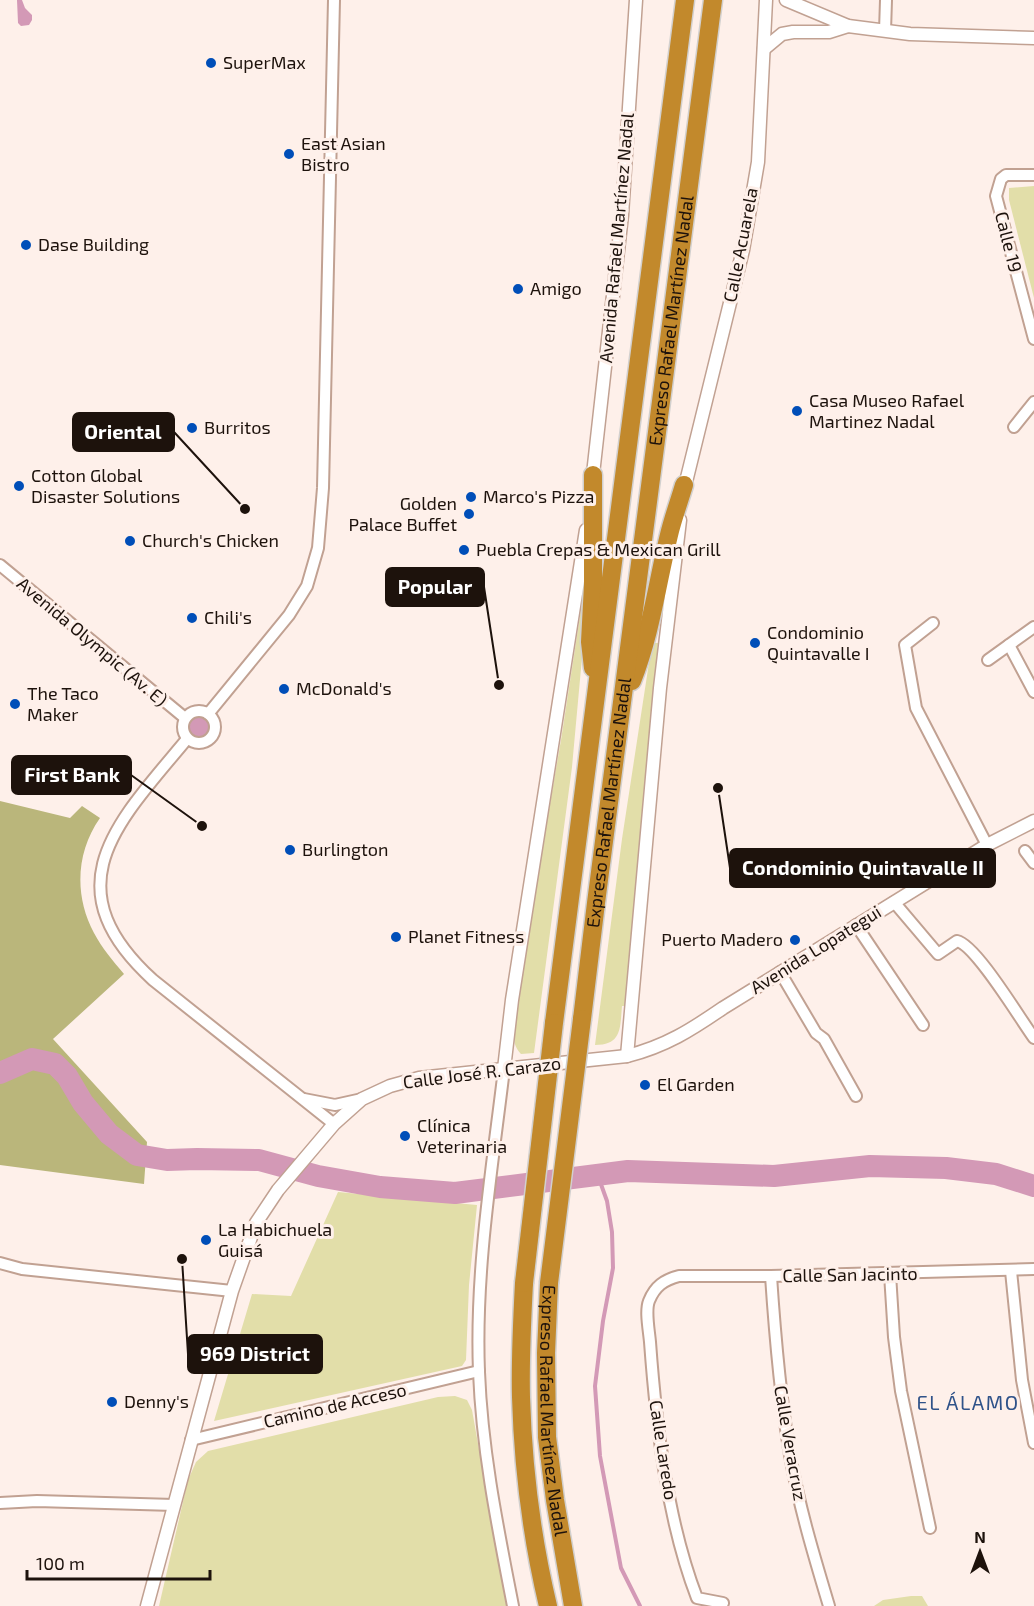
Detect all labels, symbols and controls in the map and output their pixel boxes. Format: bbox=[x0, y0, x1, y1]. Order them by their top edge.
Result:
place label: SuperMax bbox=[223, 51, 306, 73]
marker: SuperMax bbox=[204, 56, 218, 70]
street label: Avenida Rafael Martínez Nadal bbox=[594, 111, 638, 364]
place label: East Asian Bistro bbox=[301, 132, 386, 175]
marker: East Asian Bistro bbox=[282, 147, 296, 161]
street label: Calle Acuarela bbox=[718, 186, 762, 304]
street label: Expreso Rafael Martínez Nadal bbox=[643, 193, 698, 447]
street label: Calle 19 bbox=[991, 209, 1027, 274]
place label: Dase Building bbox=[38, 233, 149, 255]
marker: Dase Building bbox=[19, 238, 33, 252]
place label: Amigo bbox=[530, 277, 582, 299]
marker: Amigo bbox=[511, 282, 525, 296]
place label: Casa Museo Rafael Martinez Nadal bbox=[809, 389, 965, 432]
marker: Casa Museo Rafael Martinez Nadal bbox=[790, 404, 804, 418]
callout: Oriental bbox=[73, 413, 174, 451]
place label: Burritos bbox=[204, 416, 271, 438]
text: Oriental bbox=[84, 419, 162, 443]
marker: Burritos bbox=[185, 421, 199, 435]
place label: Cotton Global Disaster Solutions bbox=[31, 464, 180, 507]
marker: Cotton Global Disaster Solutions bbox=[12, 479, 26, 493]
place label: Marco's Pizza bbox=[483, 485, 594, 507]
marker: Marco's Pizza bbox=[464, 490, 478, 504]
place label: Golden Palace Buffet bbox=[348, 492, 457, 535]
marker: Golden Palace Buffet bbox=[462, 507, 476, 521]
place label: Church's Chicken bbox=[142, 529, 279, 551]
marker: Church's Chicken bbox=[123, 534, 137, 548]
place label: Puebla Crepas & Mexican Grill bbox=[476, 538, 721, 560]
marker: Puebla Crepas & Mexican Grill bbox=[457, 543, 471, 557]
callout: Popular bbox=[386, 568, 484, 606]
street label: Avenida Olympic (Av. E) bbox=[13, 572, 172, 711]
text: Popular bbox=[398, 574, 473, 598]
place label: Chili's bbox=[204, 606, 252, 628]
marker: Chili's bbox=[185, 611, 199, 625]
place label: Condominio Quintavalle I bbox=[767, 621, 869, 664]
marker: Condominio Quintavalle I bbox=[748, 636, 762, 650]
street label: Expreso Rafael Martínez Nadal bbox=[581, 675, 635, 929]
place label: McDonald's bbox=[296, 677, 392, 699]
place label: The Taco Maker bbox=[27, 682, 99, 725]
marker: McDonald's bbox=[277, 682, 291, 696]
marker: The Taco Maker bbox=[8, 697, 22, 711]
callout: First Bank bbox=[12, 756, 131, 794]
text: First Bank bbox=[24, 762, 121, 786]
place label: Burlington bbox=[302, 838, 389, 860]
marker: Burlington bbox=[283, 843, 297, 857]
callout: Condominio Quintavalle II bbox=[730, 849, 995, 887]
text: Condominio Quintavalle II bbox=[742, 855, 984, 880]
street label: Avenida Lopategui bbox=[746, 900, 885, 998]
place label: Planet Fitness bbox=[408, 925, 524, 947]
place label: Puerto Madero bbox=[661, 928, 783, 950]
marker: Planet Fitness bbox=[389, 930, 403, 944]
marker: Puerto Madero bbox=[788, 933, 802, 947]
street label: Calle José R. Carazo bbox=[402, 1051, 562, 1093]
place label: El Garden bbox=[657, 1073, 735, 1095]
marker: El Garden bbox=[638, 1078, 652, 1092]
place label: Clínica Veterinaria bbox=[417, 1114, 507, 1157]
marker: Clínica Veterinaria bbox=[398, 1129, 412, 1143]
place label: La Habichuela Guisá bbox=[218, 1218, 332, 1261]
marker: La Habichuela Guisá bbox=[199, 1233, 213, 1247]
street label: Calle San Jacinto bbox=[782, 1262, 918, 1286]
street label: Expreso Rafael Martínez Nadal bbox=[536, 1284, 573, 1538]
callout: 969 District bbox=[188, 1335, 322, 1373]
text: 969 District bbox=[200, 1341, 310, 1365]
street label: Camino de Acceso bbox=[261, 1378, 408, 1432]
street label: Calle Veracruz bbox=[770, 1384, 812, 1502]
place label: Denny's bbox=[124, 1390, 189, 1412]
district label: EL ÁLAMO bbox=[916, 1390, 1020, 1414]
marker: Denny's bbox=[105, 1395, 119, 1409]
street label: Calle Laredo bbox=[645, 1398, 683, 1501]
north arrow bbox=[950, 1522, 1010, 1582]
text: N bbox=[974, 1527, 986, 1546]
scale bar bbox=[27, 1543, 210, 1581]
text: 100 m bbox=[36, 1552, 85, 1574]

